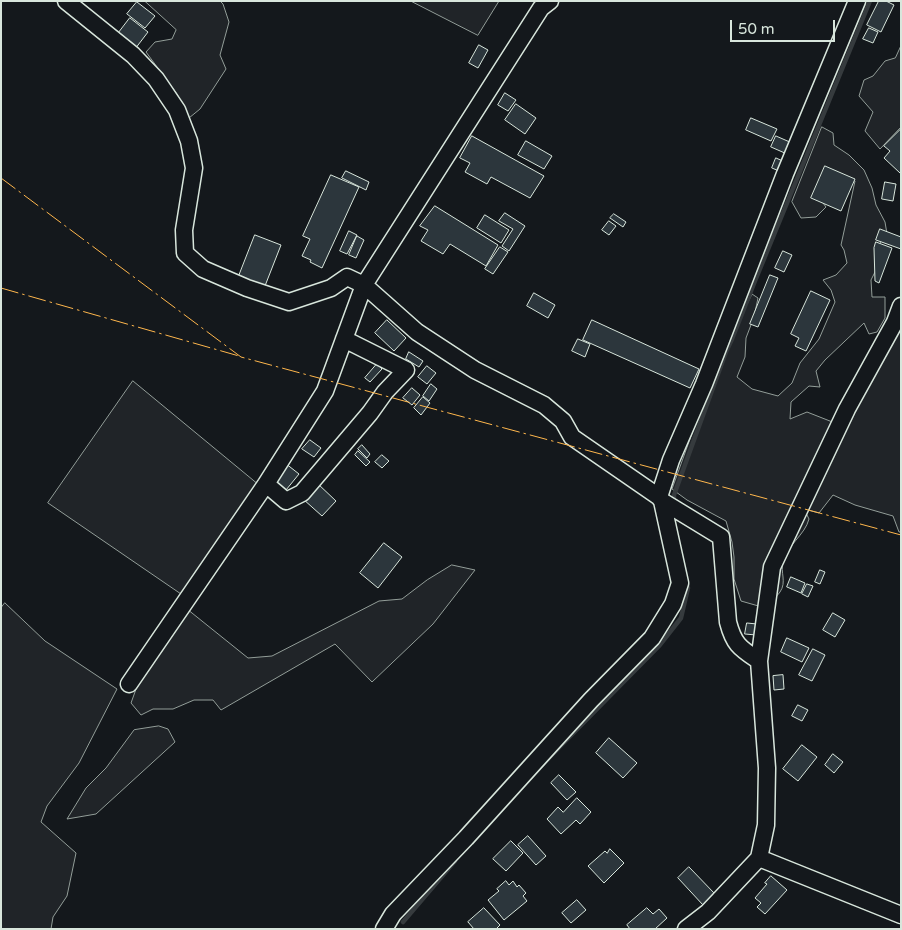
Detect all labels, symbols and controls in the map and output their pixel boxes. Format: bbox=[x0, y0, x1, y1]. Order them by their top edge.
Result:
scale bar bbox=[732, 10, 837, 42]
text: 50 m bbox=[738, 20, 775, 38]

